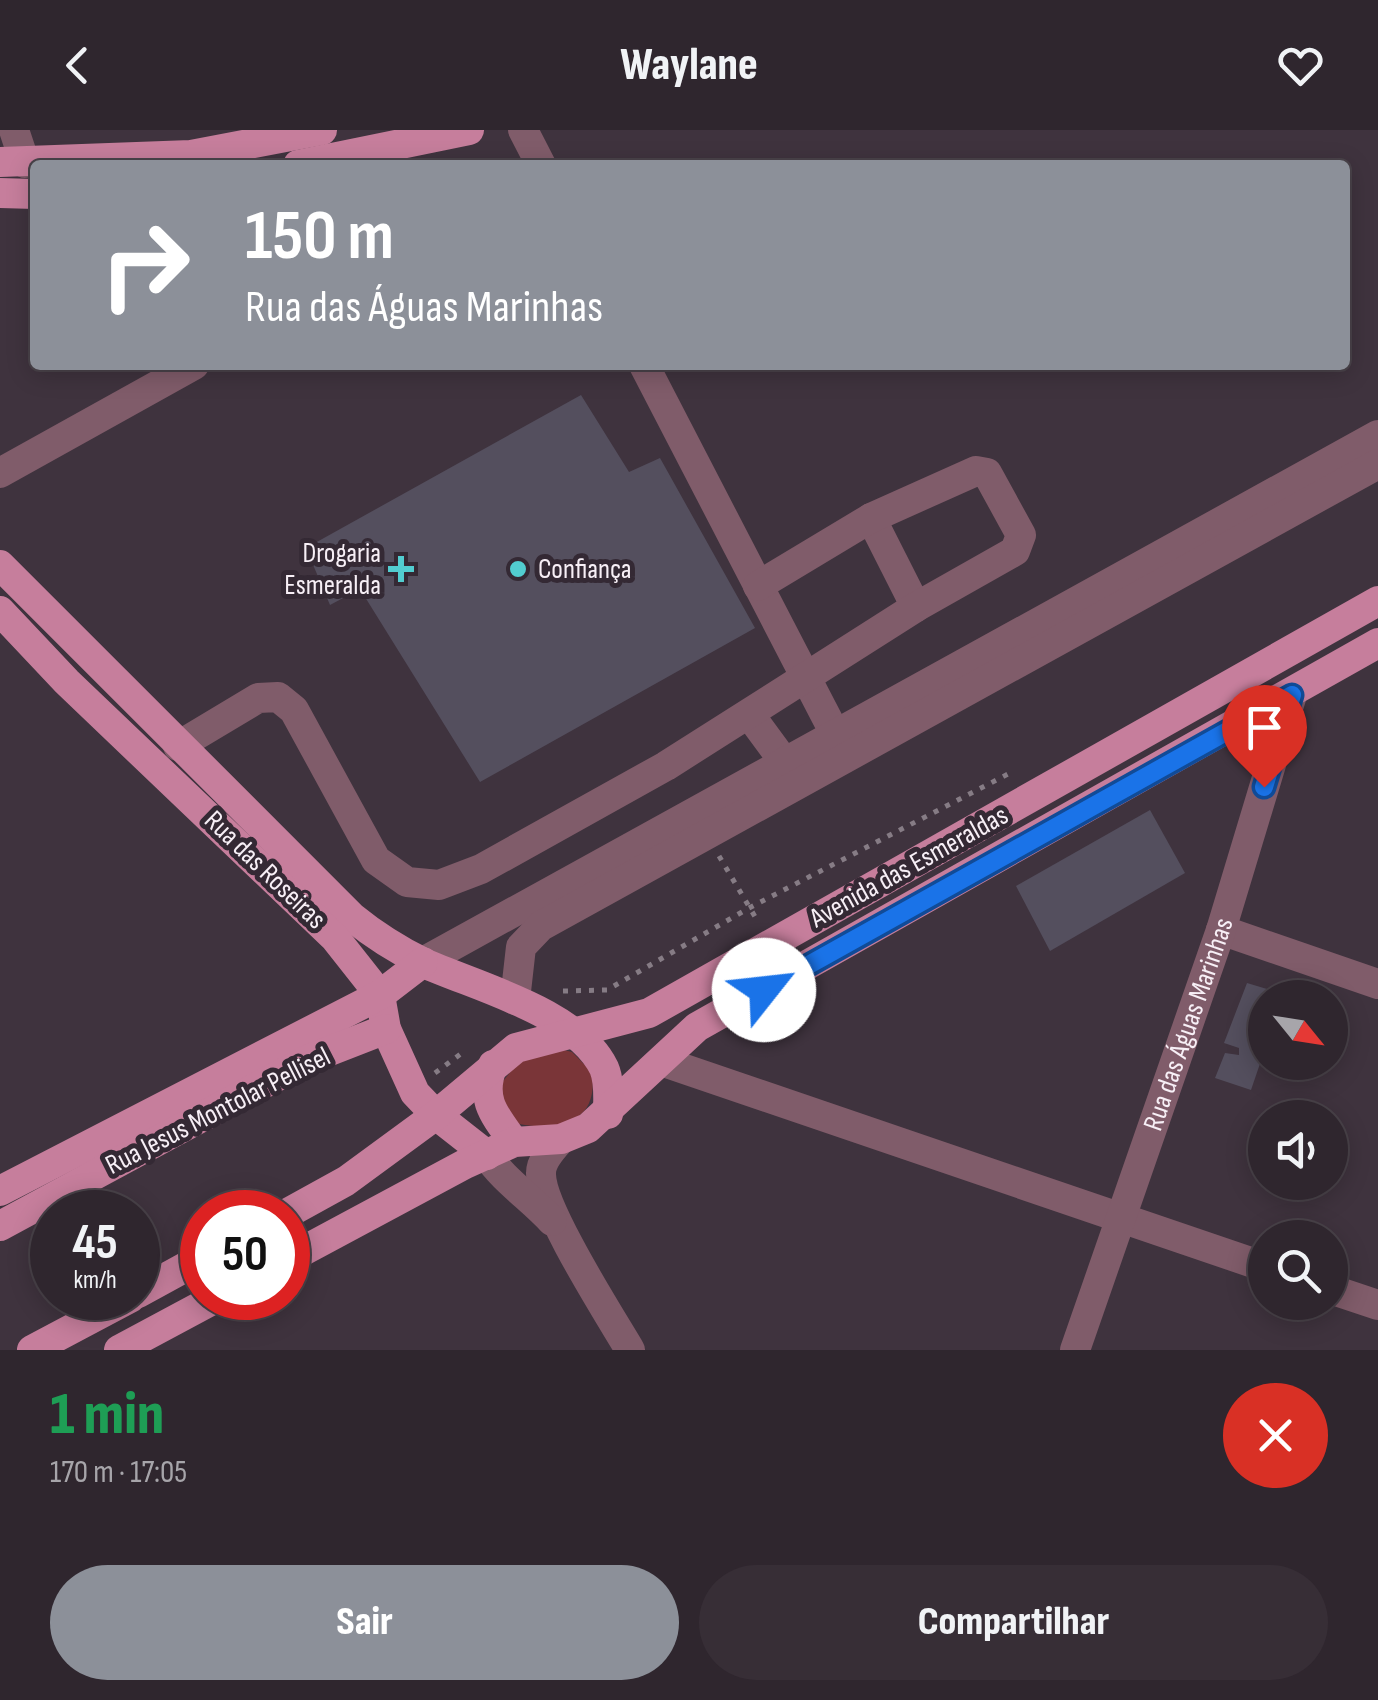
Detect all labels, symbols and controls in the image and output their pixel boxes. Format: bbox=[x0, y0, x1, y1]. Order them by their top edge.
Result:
icon: back bbox=[50, 38, 105, 93]
text: Waylane bbox=[620, 38, 758, 93]
icon: heart bbox=[1273, 38, 1328, 93]
text: 150 m bbox=[245, 195, 394, 279]
icon: right bbox=[80, 200, 210, 330]
text: Rua das Águas Marinhas bbox=[245, 280, 603, 335]
place label: Drogaria Esmeralda bbox=[284, 537, 381, 602]
place label: Confiança bbox=[538, 553, 632, 586]
marker: Drogaria Esmeralda bbox=[390, 558, 412, 580]
marker: Confiança bbox=[507, 558, 529, 580]
pin bbox=[1222, 685, 1307, 788]
icon: arrive bbox=[1237, 700, 1292, 755]
street label: Avenida das Esmeraldas bbox=[803, 799, 1014, 936]
street label: Rua das Roseiras bbox=[197, 804, 333, 936]
street label: Rua das Águas Marinhas bbox=[1136, 914, 1240, 1135]
position arrow bbox=[712, 938, 816, 1042]
north arrow bbox=[1248, 980, 1348, 1080]
map controls bbox=[1248, 980, 1348, 1320]
street label: Rua Jesus Montolar Pellisel bbox=[100, 1040, 336, 1182]
button: sound bbox=[1248, 1100, 1348, 1200]
speed limit sign: 50 bbox=[180, 1190, 310, 1320]
text: 45 bbox=[72, 1213, 118, 1273]
button: search bbox=[1248, 1220, 1348, 1320]
text: km/h bbox=[73, 1265, 117, 1296]
text: 1 min bbox=[50, 1379, 164, 1451]
button: close bbox=[1223, 1383, 1328, 1488]
text: 170 m · 17:05 bbox=[50, 1453, 187, 1492]
button: Sair bbox=[50, 1565, 679, 1680]
button: Compartilhar bbox=[699, 1565, 1328, 1680]

